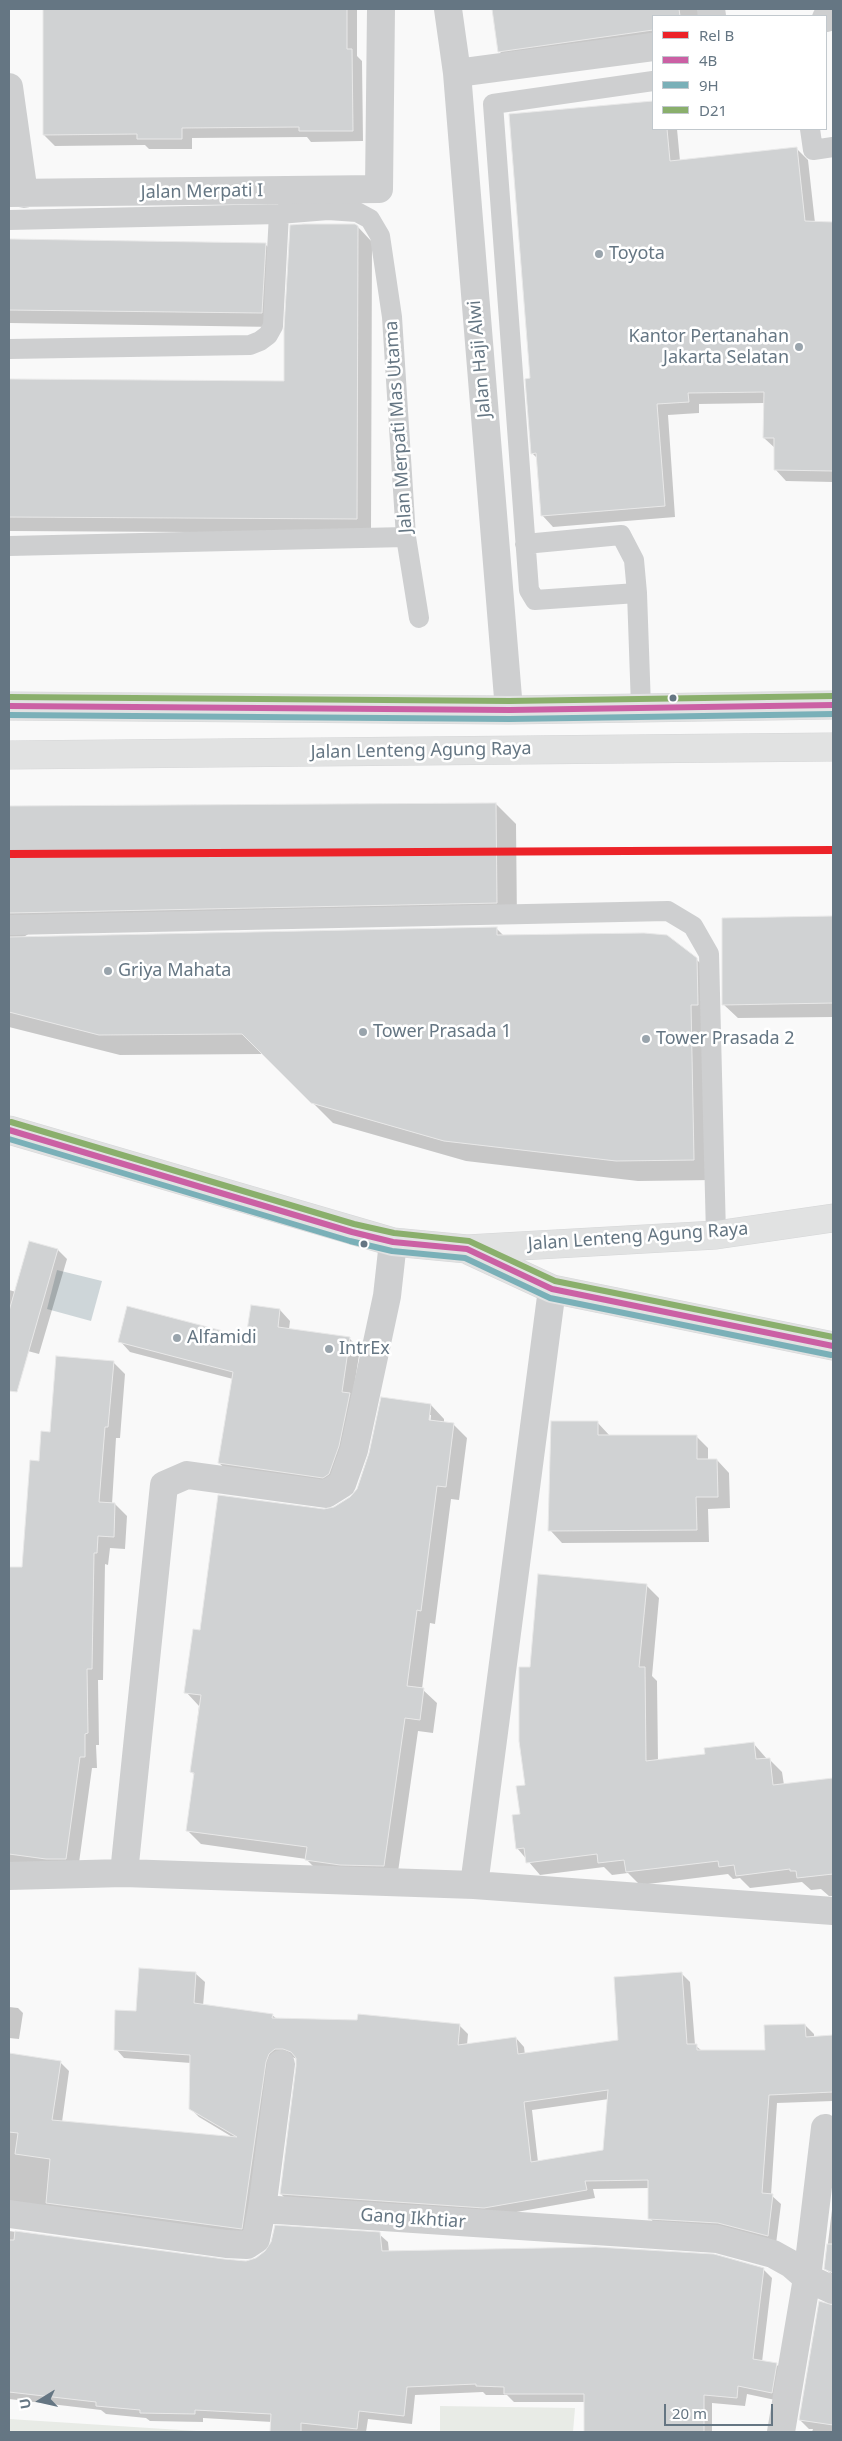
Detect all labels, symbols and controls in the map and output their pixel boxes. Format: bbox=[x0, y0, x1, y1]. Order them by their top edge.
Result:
legend bbox=[652, 15, 827, 130]
text: Rel B bbox=[699, 25, 734, 45]
text: 4B bbox=[699, 50, 717, 70]
text: 9H bbox=[699, 75, 719, 95]
text: D21 bbox=[699, 100, 727, 120]
street label: Jalan Merpati I bbox=[141, 180, 263, 204]
place label: Toyota bbox=[609, 243, 665, 265]
marker: Toyota bbox=[593, 248, 605, 260]
street label: Jalan Haji Alwi bbox=[464, 299, 496, 419]
street label: Jalan Merpati Mas Utama bbox=[381, 320, 417, 534]
place label: Kantor Pertanahan Jakarta Selatan bbox=[628, 326, 789, 368]
marker: Kantor Pertanahan Jakarta Selatan bbox=[793, 341, 805, 353]
unlabelled marker bbox=[668, 693, 678, 703]
street label: Jalan Lenteng Agung Raya bbox=[310, 738, 532, 764]
place label: Griya Mahata bbox=[118, 960, 231, 982]
marker: Griya Mahata bbox=[102, 965, 114, 977]
place label: Tower Prasada 1 bbox=[373, 1021, 512, 1043]
marker: Tower Prasada 1 bbox=[357, 1026, 369, 1038]
place label: Tower Prasada 2 bbox=[656, 1028, 795, 1050]
marker: Tower Prasada 2 bbox=[640, 1033, 652, 1045]
street label: Jalan Lenteng Agung Raya bbox=[527, 1219, 749, 1255]
unlabelled marker bbox=[359, 1239, 369, 1249]
place label: Alfamidi bbox=[187, 1327, 257, 1349]
marker: Alfamidi bbox=[171, 1332, 183, 1344]
place label: IntrEx bbox=[339, 1338, 390, 1360]
marker: IntrEx bbox=[323, 1343, 335, 1355]
street label: Gang Ikhtiar bbox=[360, 2205, 466, 2233]
north arrow bbox=[15, 2376, 65, 2426]
scale bar bbox=[667, 2394, 776, 2426]
text: U bbox=[14, 2397, 35, 2411]
text: 20 m bbox=[672, 2403, 707, 2423]

